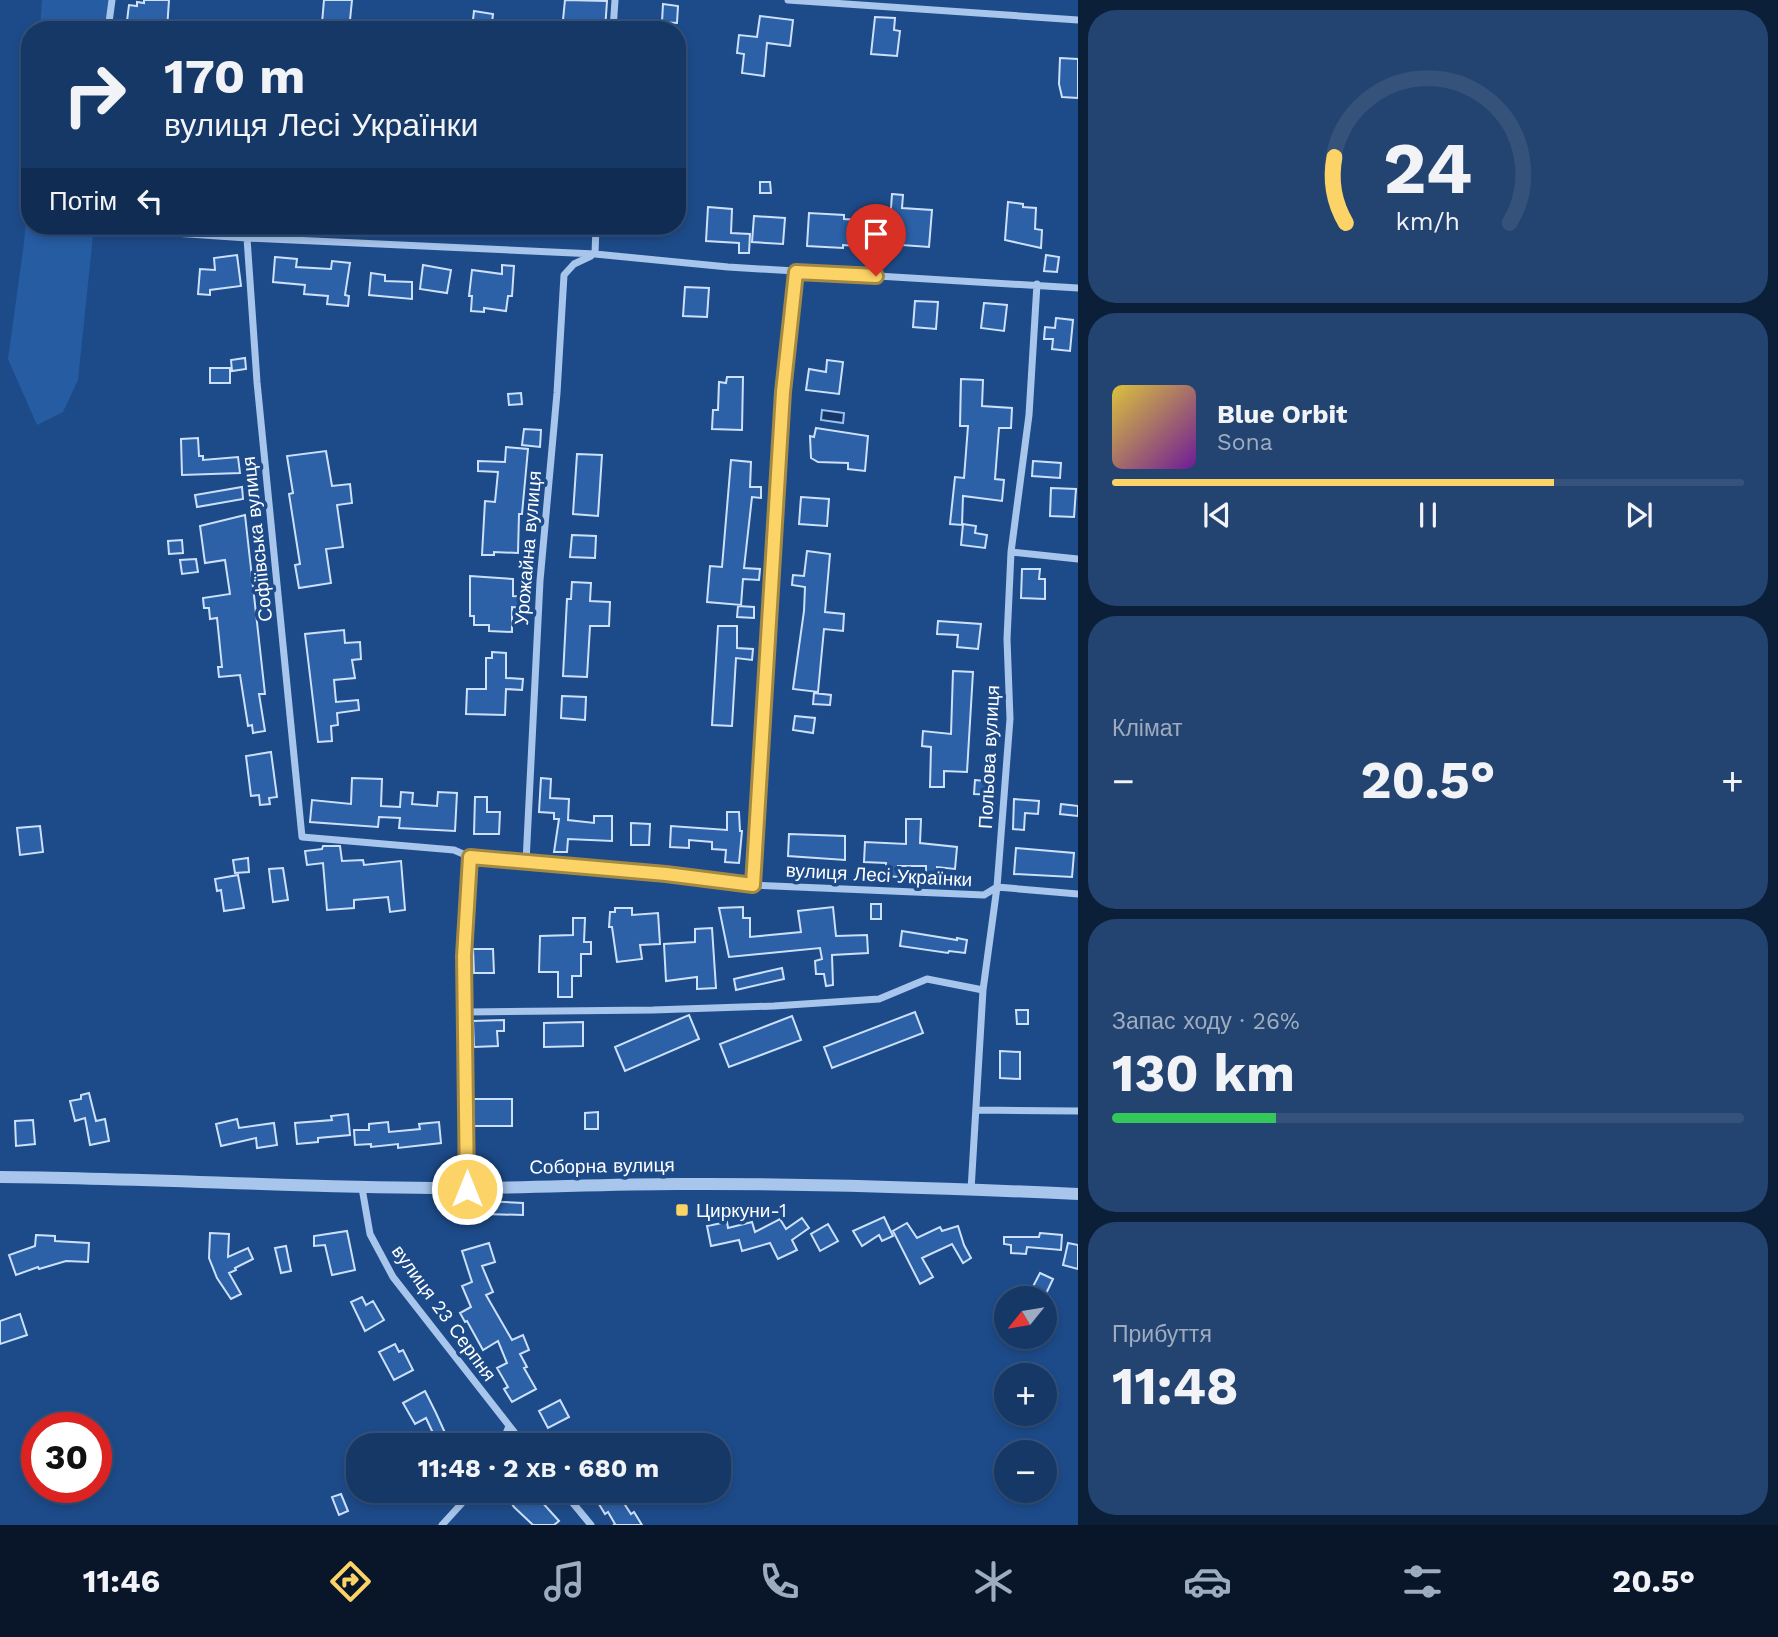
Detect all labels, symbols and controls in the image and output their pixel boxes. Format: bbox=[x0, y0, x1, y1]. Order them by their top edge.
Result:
text: 170 m bbox=[164, 47, 305, 105]
icon: right bbox=[49, 49, 140, 140]
text: вулиця Лесі Українки bbox=[164, 106, 478, 144]
text: 24 bbox=[1383, 125, 1473, 211]
icon: left bbox=[131, 182, 169, 220]
text: Потім bbox=[49, 186, 117, 216]
pin bbox=[846, 204, 906, 276]
text: km/h bbox=[1396, 206, 1460, 235]
icon: arrive bbox=[857, 215, 895, 253]
text: Blue Orbit bbox=[1217, 399, 1347, 429]
text: Sona bbox=[1217, 429, 1273, 456]
street label: Софіївська вулиця bbox=[237, 455, 277, 623]
street label: Урожайна вулиця bbox=[510, 470, 546, 626]
icon: previous bbox=[1198, 496, 1236, 534]
icon: pause bbox=[1409, 496, 1447, 534]
icon: next bbox=[1620, 496, 1658, 534]
street label: Польова вулиця bbox=[974, 685, 1004, 829]
text: Клімат bbox=[1112, 715, 1183, 742]
text: 20.5° bbox=[1360, 750, 1496, 811]
text: − bbox=[1112, 759, 1135, 803]
text: + bbox=[1721, 759, 1744, 803]
street label: вулиця Лесі Українки bbox=[785, 859, 973, 891]
text: Запас ходу · 26% bbox=[1112, 1008, 1300, 1035]
text: 130 km bbox=[1112, 1043, 1295, 1104]
position arrow bbox=[430, 1152, 504, 1226]
street label: Соборна вулиця bbox=[529, 1153, 675, 1179]
place label: Циркуни-1 bbox=[696, 1199, 787, 1222]
marker: Циркуни-1 bbox=[674, 1202, 690, 1218]
street label: вулиця 23 Серпня bbox=[387, 1240, 501, 1386]
north arrow bbox=[994, 1286, 1057, 1349]
map controls bbox=[994, 1286, 1057, 1503]
text: Прибуття bbox=[1112, 1321, 1212, 1348]
text: 11:48 bbox=[1112, 1356, 1239, 1417]
button: + bbox=[994, 1363, 1057, 1426]
speed limit sign: 30 bbox=[21, 1412, 112, 1503]
button: − bbox=[994, 1440, 1057, 1503]
text: 11:48 · 2 хв · 680 m bbox=[418, 1453, 659, 1483]
icon: directions bbox=[326, 1557, 375, 1606]
icon: music bbox=[540, 1557, 589, 1606]
icon: phone bbox=[755, 1557, 804, 1606]
icon: climate bbox=[969, 1557, 1018, 1606]
icon: car bbox=[1183, 1557, 1232, 1606]
icon: filters bbox=[1398, 1557, 1447, 1606]
text: 11:46 bbox=[83, 1562, 160, 1600]
text: 20.5° bbox=[1612, 1562, 1695, 1600]

